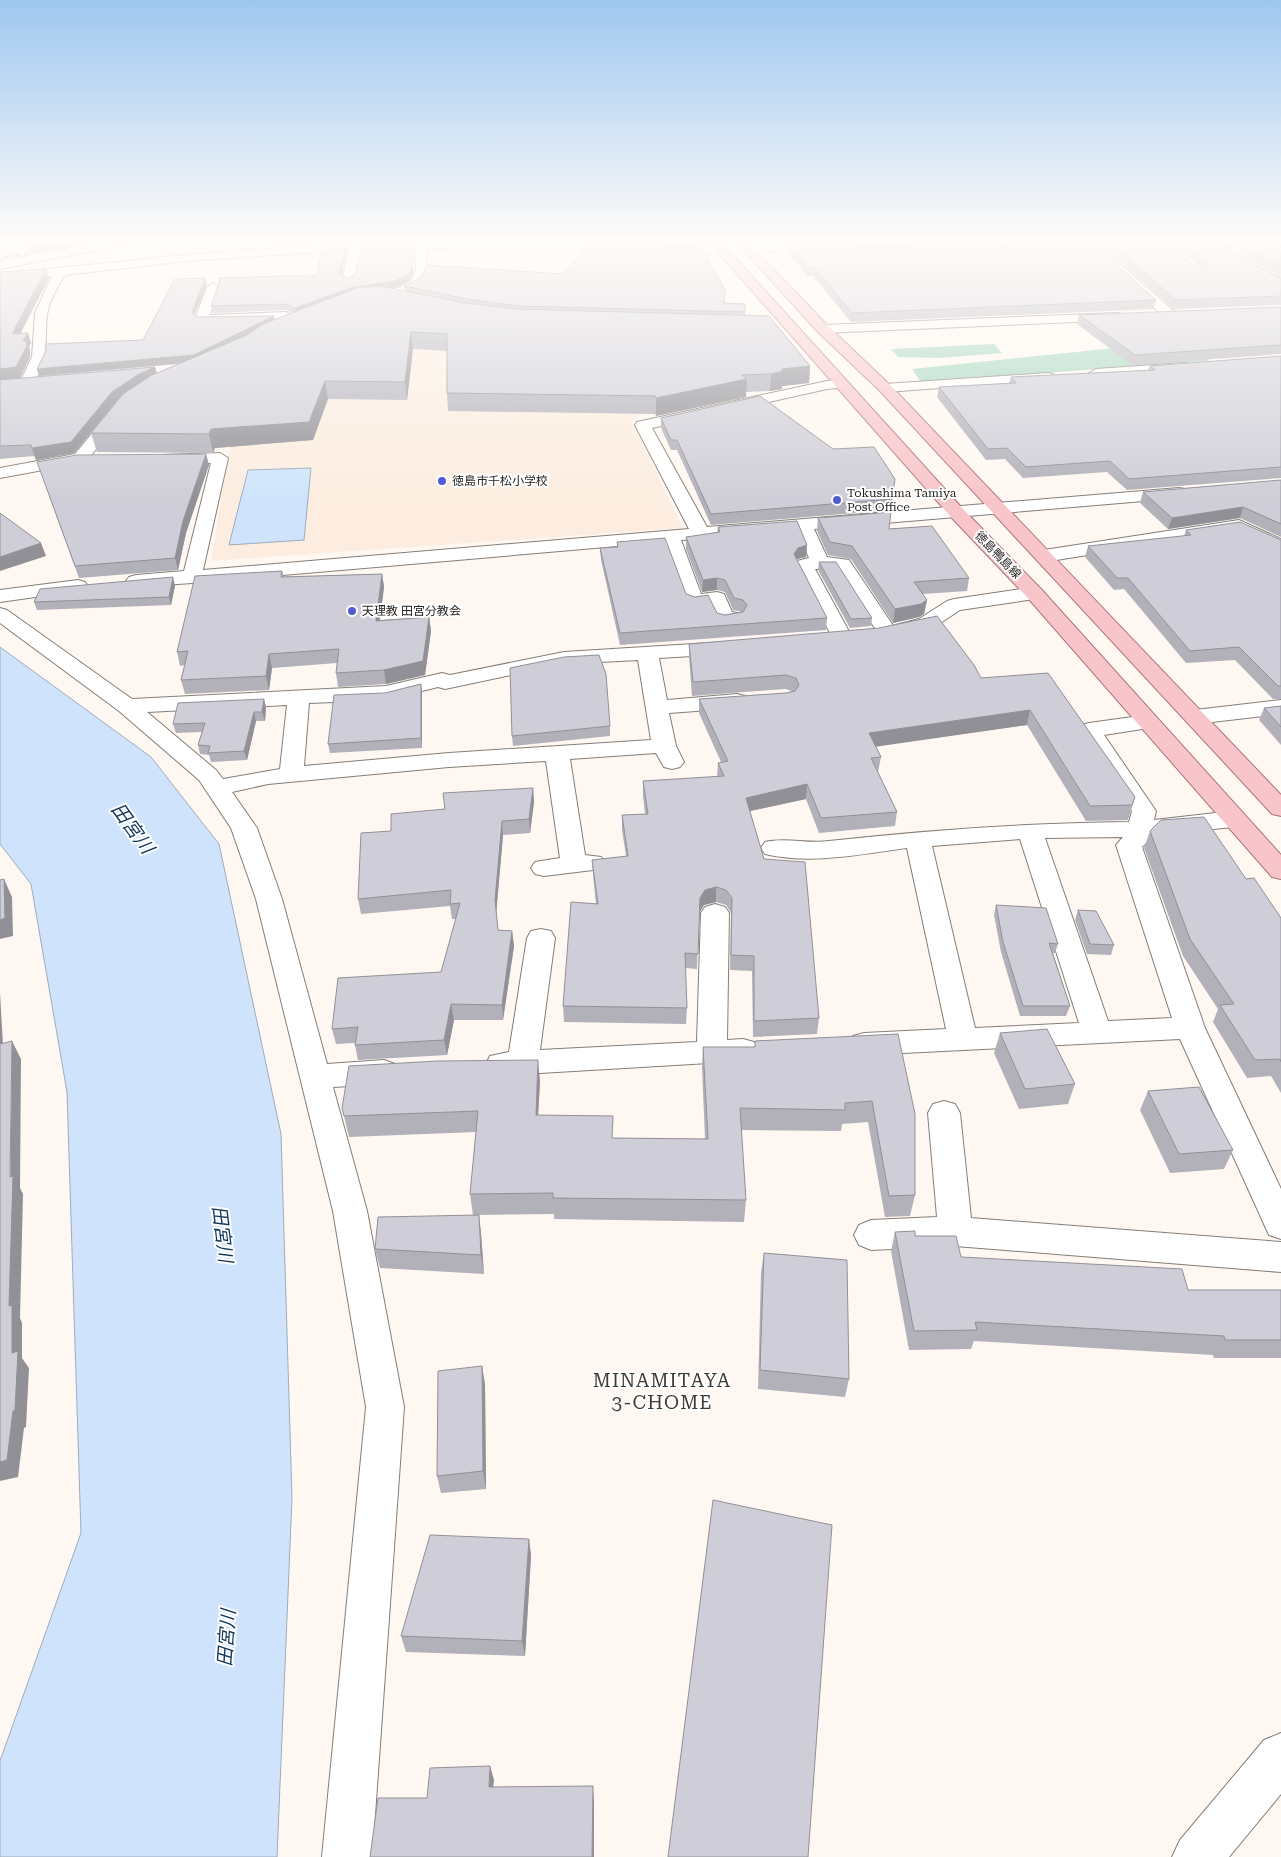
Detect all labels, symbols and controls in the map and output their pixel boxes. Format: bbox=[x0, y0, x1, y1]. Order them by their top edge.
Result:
place label: 徳島市千松小学校 bbox=[452, 474, 548, 488]
marker: 徳島市千松小学校 bbox=[436, 475, 448, 487]
place label: Tokushima Tamiya Post Office bbox=[847, 486, 957, 514]
marker: Tokushima Tamiya Post Office bbox=[831, 494, 843, 506]
street label: 徳島鴨島線 bbox=[972, 529, 1024, 581]
place label: 天理教 田宮分教会 bbox=[362, 604, 461, 618]
marker: 天理教 田宮分教会 bbox=[346, 605, 358, 617]
water label: 田宮川 bbox=[107, 798, 160, 860]
water label: 田宮川 bbox=[208, 1204, 238, 1266]
district label: MINAMITAYA 3-CHOME bbox=[593, 1369, 731, 1414]
water label: 田宮川 bbox=[213, 1607, 240, 1667]

